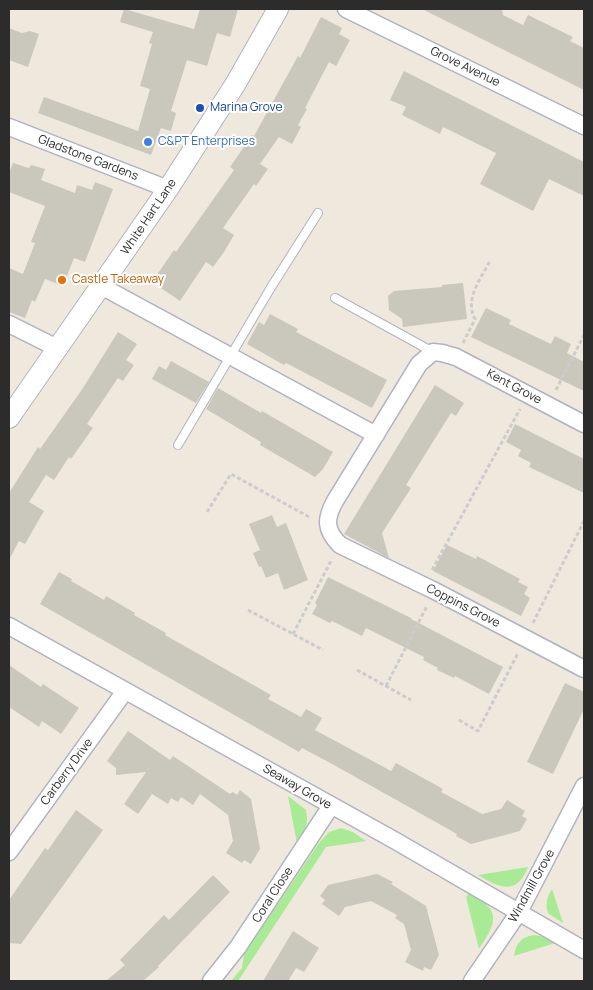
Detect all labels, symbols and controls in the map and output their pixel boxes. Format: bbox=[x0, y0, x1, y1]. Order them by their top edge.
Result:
street label: Grove Avenue bbox=[428, 44, 502, 90]
place label: Marina Grove bbox=[210, 101, 282, 115]
marker: Marina Grove bbox=[194, 102, 206, 114]
street label: Gladstone Gardens bbox=[36, 132, 140, 184]
place label: C&PT Enterprises bbox=[158, 135, 255, 149]
marker: C&PT Enterprises bbox=[142, 136, 154, 148]
street label: White Hart Lane bbox=[118, 176, 180, 258]
place label: Castle Takeaway bbox=[72, 273, 164, 287]
marker: Castle Takeaway bbox=[56, 274, 68, 286]
street label: Kent Grove bbox=[484, 367, 544, 407]
street label: Coppins Grove bbox=[424, 581, 502, 631]
street label: Carberry Drive bbox=[38, 736, 96, 808]
street label: Seaway Grove bbox=[260, 762, 334, 812]
street label: Windmill Grove bbox=[506, 847, 558, 925]
street label: Coral Close bbox=[250, 865, 296, 925]

